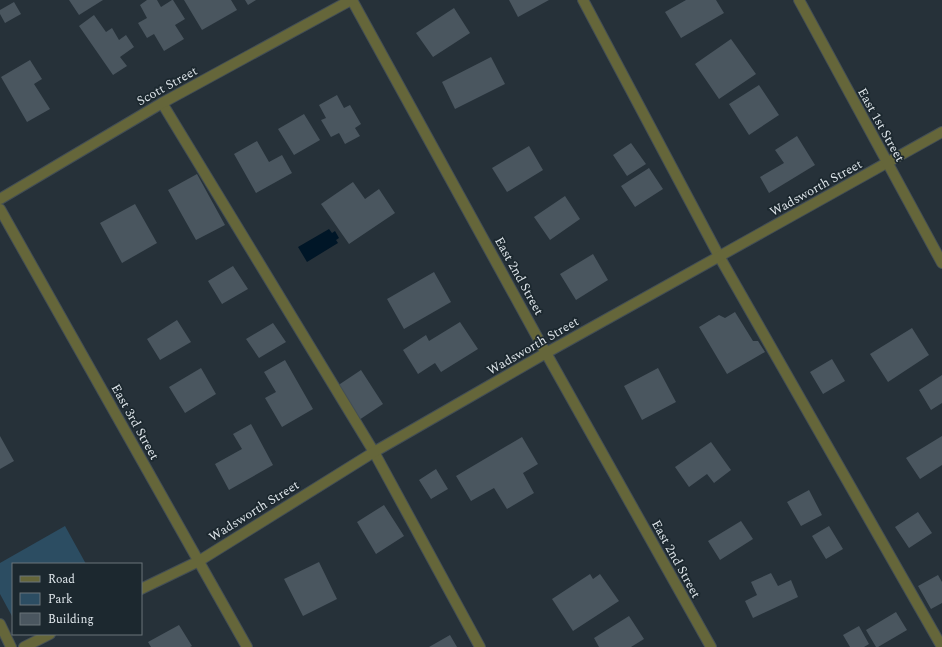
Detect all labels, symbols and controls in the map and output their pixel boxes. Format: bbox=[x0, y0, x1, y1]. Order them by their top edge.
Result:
street label: Scott Street bbox=[133, 61, 201, 111]
street label: East 1st Street bbox=[852, 84, 910, 166]
street label: Wadsworth Street bbox=[766, 154, 866, 222]
street label: East 2nd Street bbox=[489, 233, 549, 319]
street label: Wadsworth Street bbox=[483, 311, 583, 380]
street label: East 3rd Street bbox=[106, 380, 164, 464]
street label: Wadsworth Street bbox=[205, 475, 303, 547]
street label: East 2nd Street bbox=[646, 516, 706, 602]
legend bbox=[12, 563, 142, 635]
text: Road bbox=[48, 570, 75, 589]
text: Park bbox=[48, 590, 73, 609]
text: Building bbox=[48, 610, 94, 629]

